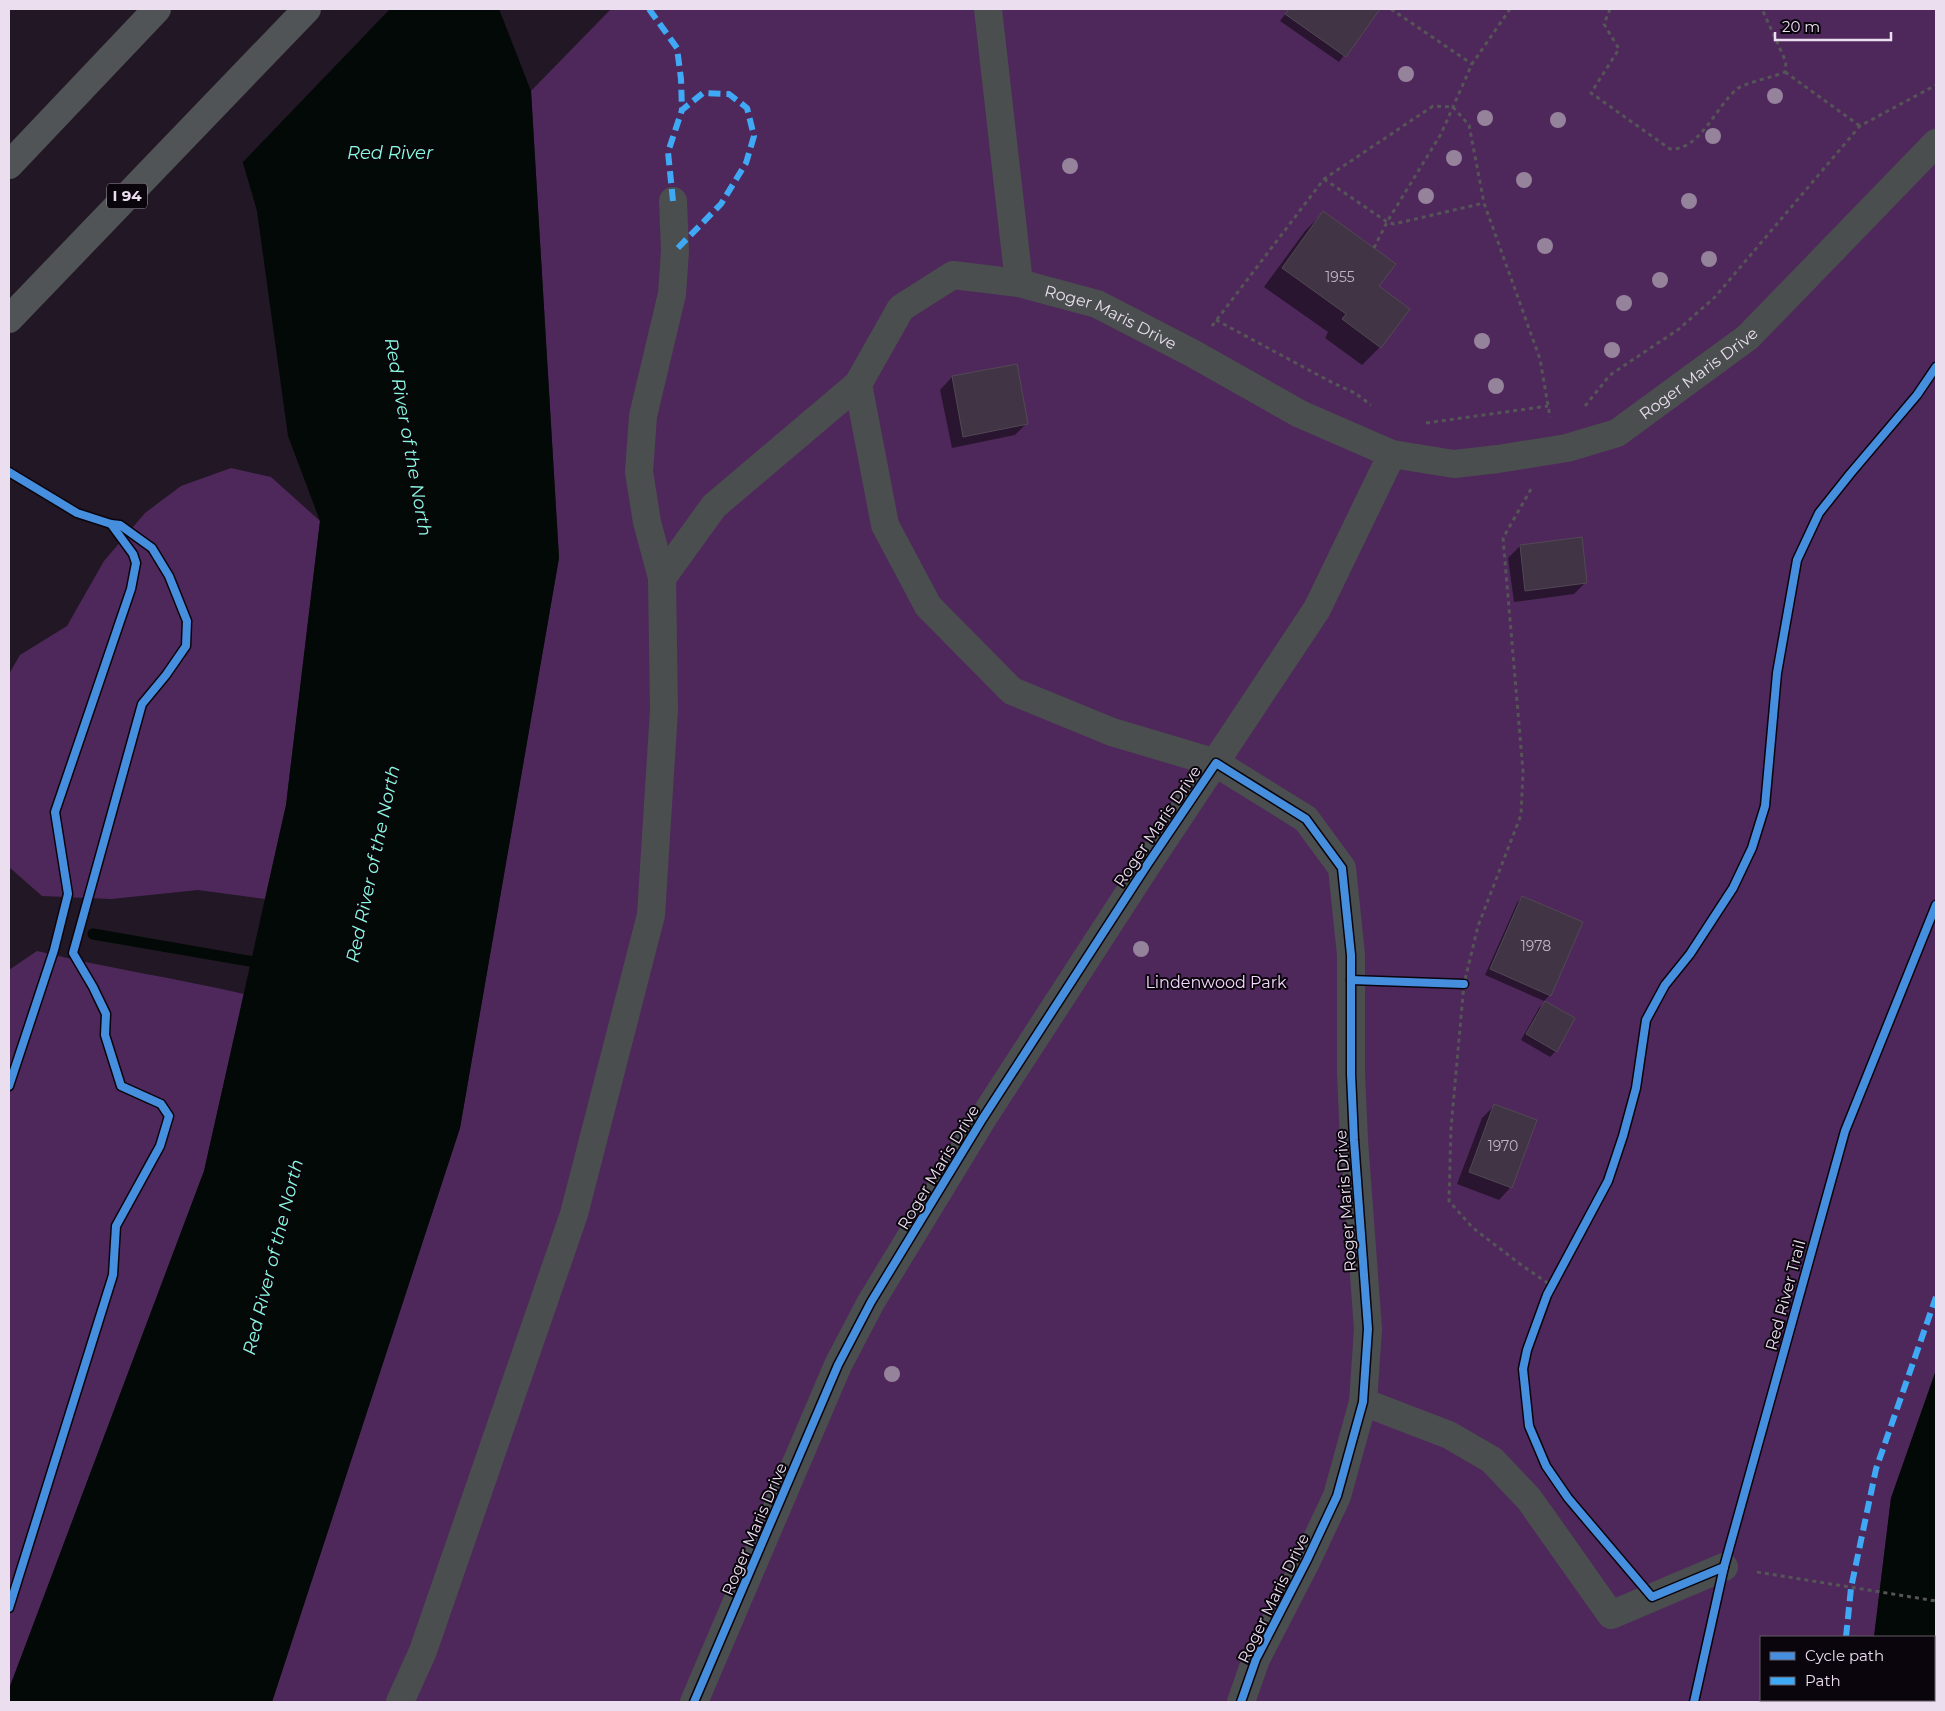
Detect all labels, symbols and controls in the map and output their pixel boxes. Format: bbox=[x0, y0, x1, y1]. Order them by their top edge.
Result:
scale bar bbox=[1775, 10, 1891, 42]
text: 20 m bbox=[1782, 17, 1820, 36]
water label: Red River bbox=[347, 142, 434, 164]
road number: I 94 bbox=[107, 184, 147, 208]
house number: 1955 bbox=[1325, 268, 1355, 286]
street label: Roger Maris Drive bbox=[1042, 281, 1180, 353]
street label: Roger Maris Drive bbox=[1636, 324, 1762, 423]
water label: Red River of the North bbox=[380, 336, 436, 538]
street label: Roger Maris Drive bbox=[1110, 762, 1205, 890]
water label: Red River of the North bbox=[341, 763, 405, 965]
house number: 1978 bbox=[1521, 937, 1551, 955]
park label: Lindenwood Park bbox=[1145, 973, 1287, 992]
street label: Roger Maris Drive bbox=[894, 1101, 983, 1233]
street label: Roger Maris Drive bbox=[1331, 1129, 1360, 1272]
house number: 1970 bbox=[1488, 1137, 1518, 1155]
water label: Red River of the North bbox=[238, 1157, 308, 1357]
street label: Red River Trail bbox=[1762, 1238, 1809, 1352]
street label: Roger Maris Drive bbox=[718, 1460, 791, 1598]
street label: Roger Maris Drive bbox=[1234, 1530, 1313, 1666]
legend bbox=[1760, 1636, 1935, 1701]
text: Cycle path bbox=[1805, 1646, 1884, 1665]
text: Path bbox=[1805, 1671, 1841, 1690]

